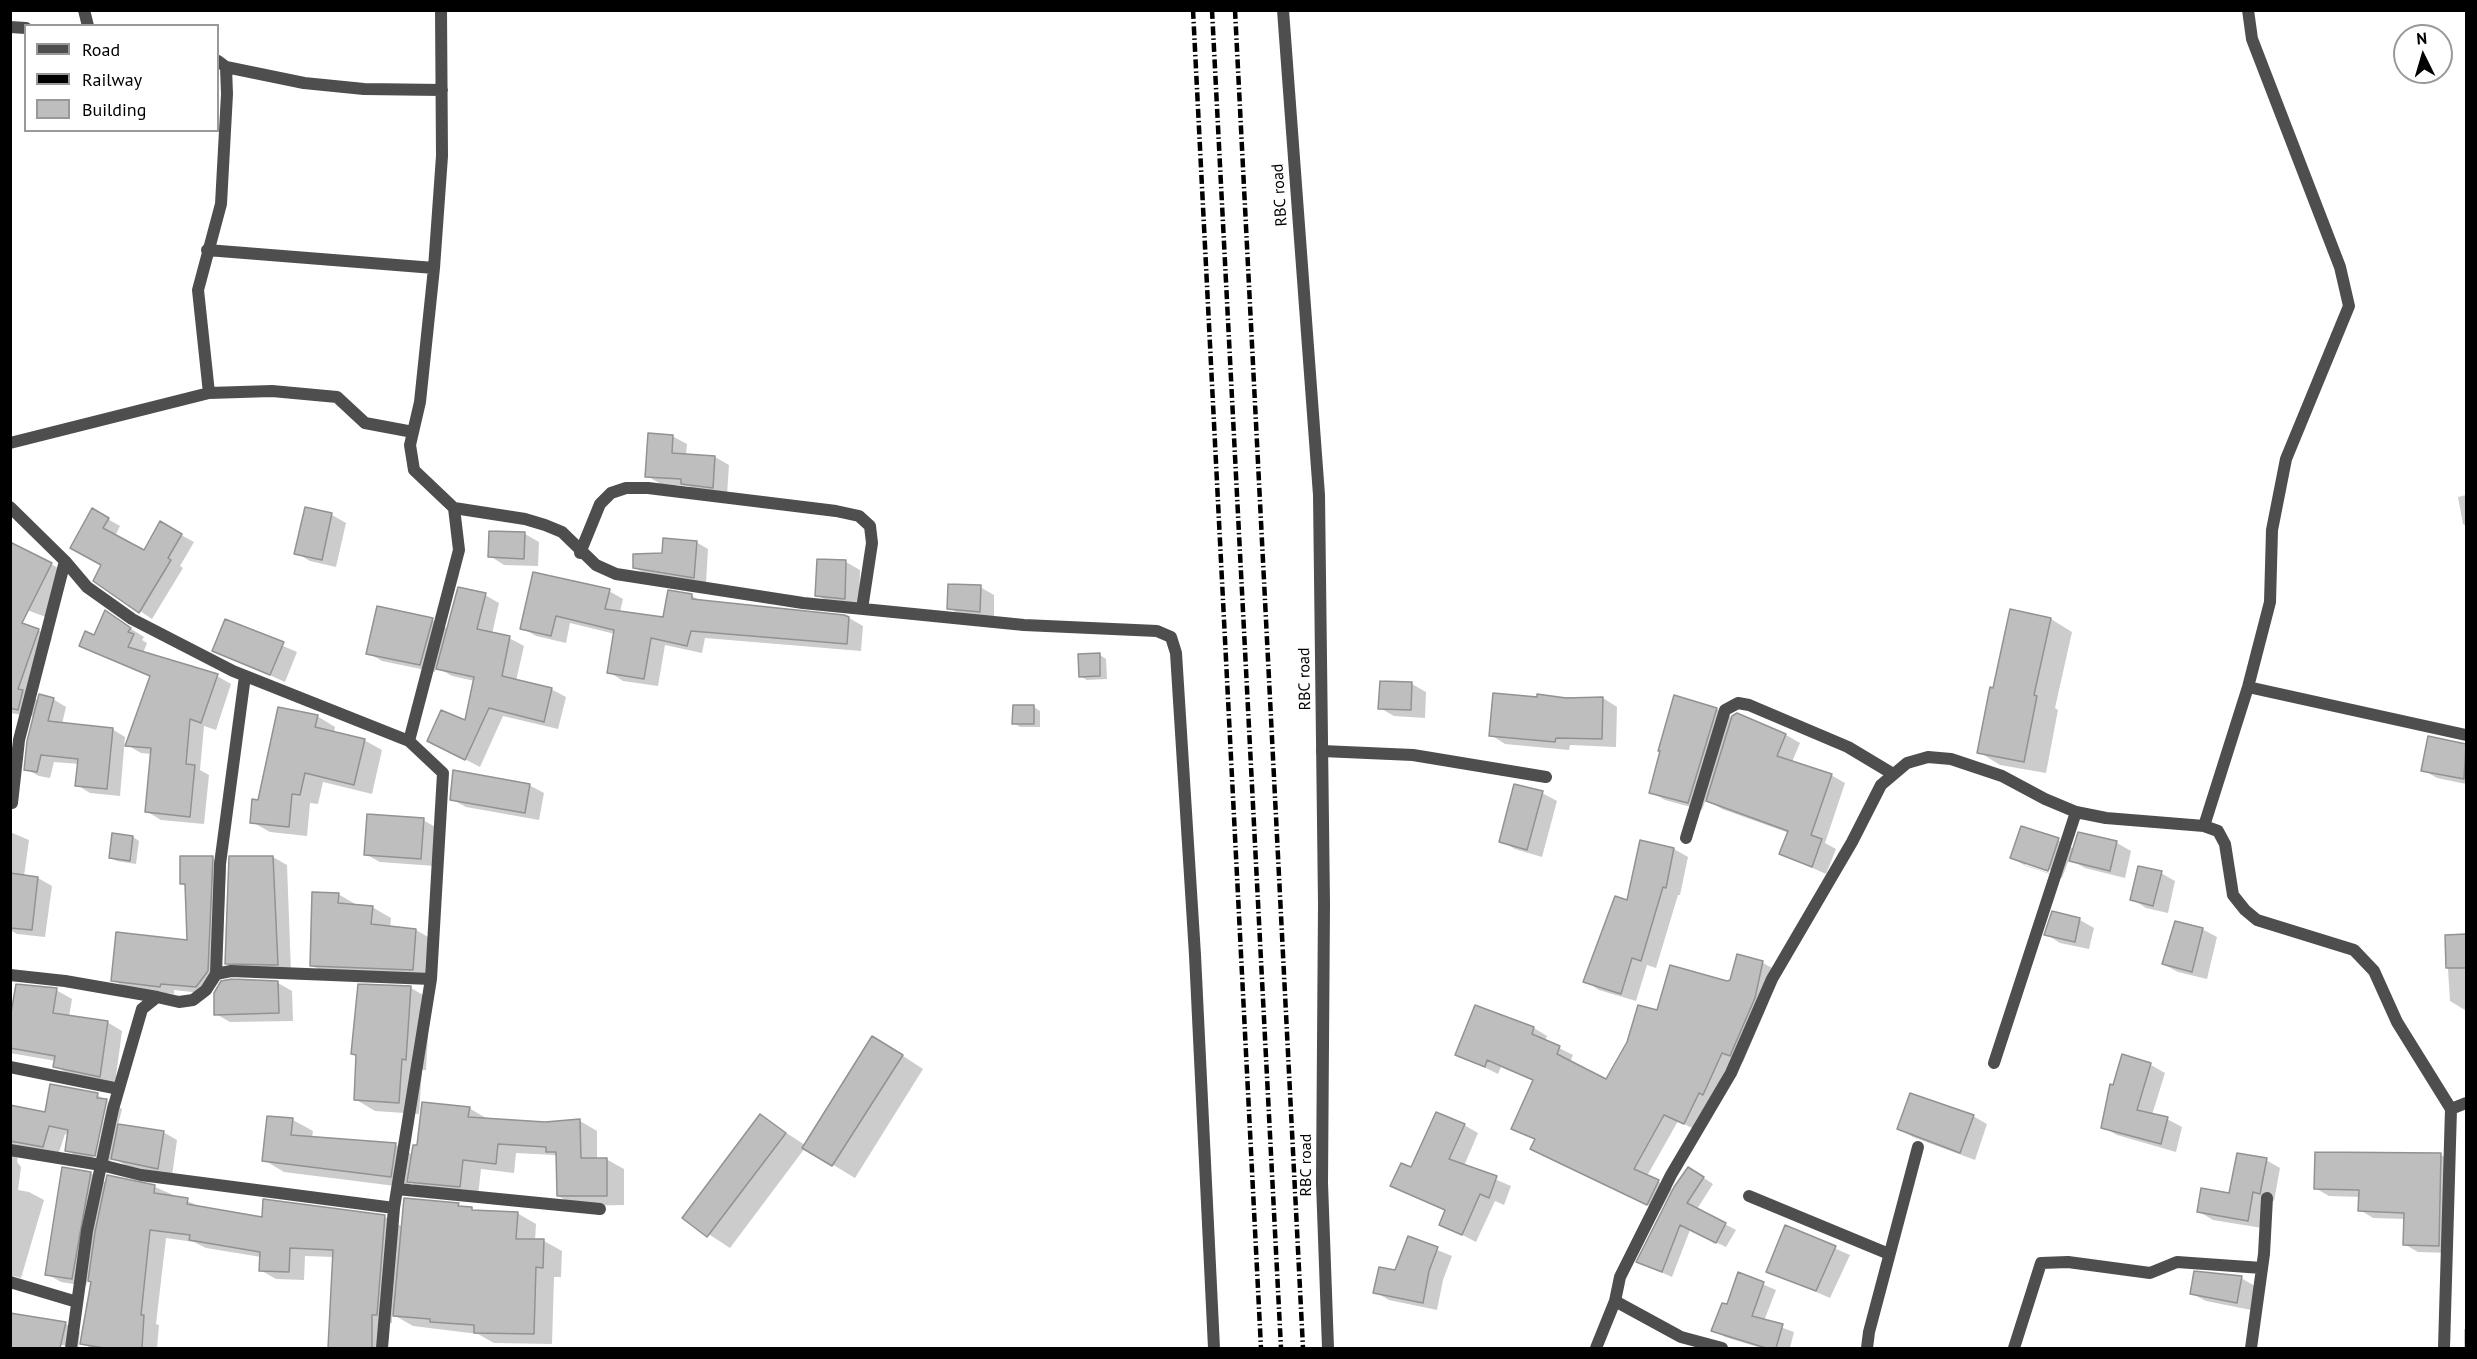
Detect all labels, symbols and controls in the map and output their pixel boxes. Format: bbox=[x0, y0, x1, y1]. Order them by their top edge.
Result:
legend bbox=[24, 24, 219, 132]
north arrow bbox=[2393, 24, 2453, 84]
text: N bbox=[2415, 28, 2428, 48]
text: Road bbox=[82, 38, 120, 61]
text: Railway bbox=[82, 68, 142, 91]
text: Building bbox=[82, 98, 146, 121]
street label: RBC road bbox=[1268, 163, 1292, 227]
street label: RBC road bbox=[1295, 647, 1315, 711]
street label: RBC road bbox=[1296, 1134, 1316, 1196]

